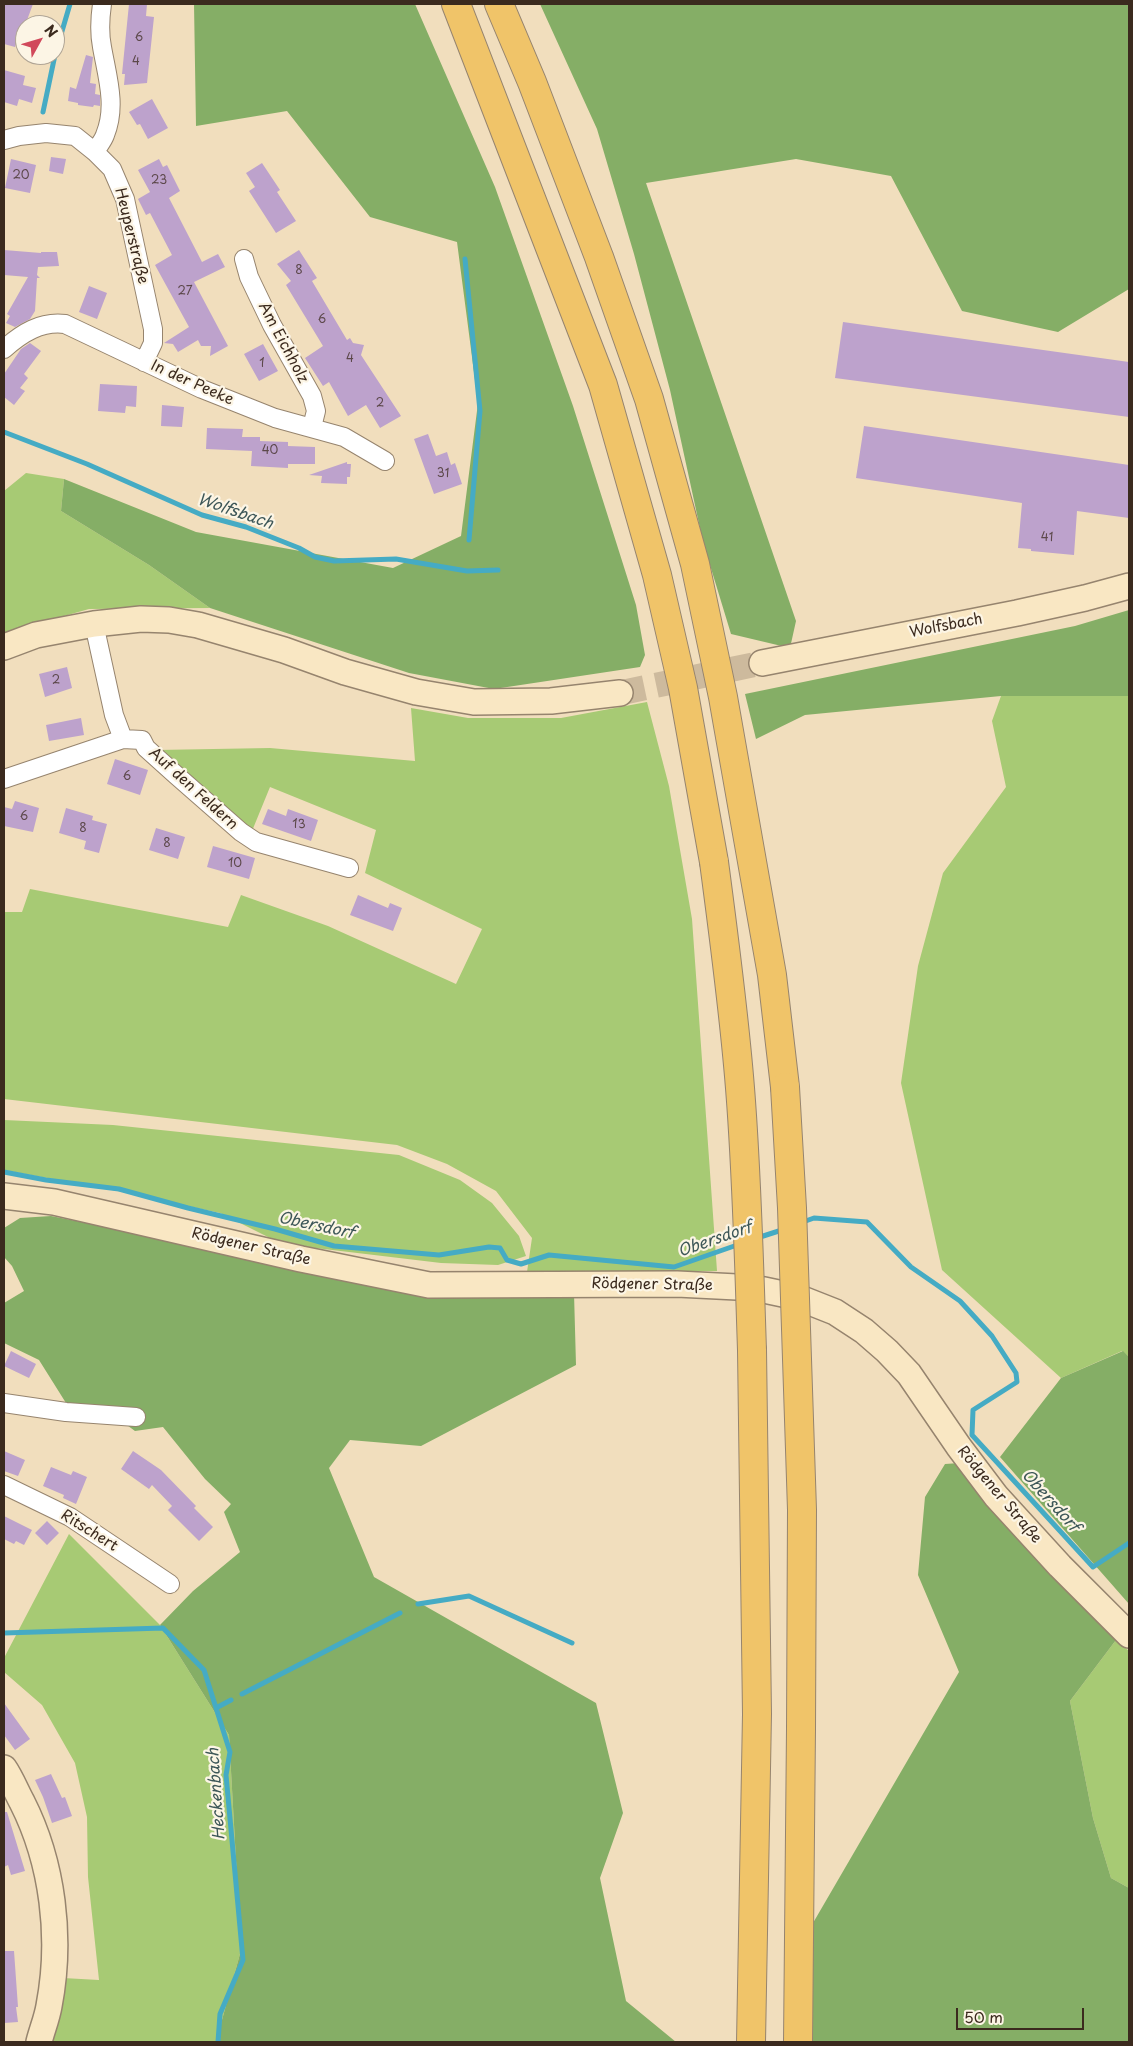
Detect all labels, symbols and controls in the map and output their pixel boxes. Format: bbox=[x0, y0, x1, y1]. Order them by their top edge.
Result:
north arrow bbox=[15, 15, 65, 65]
text: N bbox=[40, 20, 63, 42]
house number: 6 bbox=[135, 31, 143, 45]
house number: 4 bbox=[132, 55, 140, 69]
house number: 20 bbox=[12, 169, 30, 183]
house number: 23 bbox=[151, 174, 167, 188]
street label: Heuperstraße bbox=[110, 186, 152, 286]
house number: 8 bbox=[295, 264, 303, 278]
house number: 27 bbox=[178, 285, 192, 299]
street label: Am Eichholz bbox=[254, 299, 312, 387]
house number: 6 bbox=[318, 313, 326, 327]
house number: 4 bbox=[346, 352, 354, 366]
street label: In der Peeke bbox=[148, 357, 236, 409]
house number: 1 bbox=[259, 357, 265, 371]
house number: 2 bbox=[376, 397, 384, 411]
house number: 40 bbox=[262, 444, 278, 458]
house number: 31 bbox=[437, 467, 449, 481]
water label: Wolfsbach bbox=[195, 490, 275, 534]
house number: 41 bbox=[1041, 531, 1053, 545]
street label: Wolfsbach bbox=[908, 610, 984, 642]
house number: 2 bbox=[52, 674, 60, 688]
street label: Auf den Feldern bbox=[145, 744, 241, 834]
house number: 6 bbox=[123, 770, 131, 784]
house number: 6 bbox=[20, 810, 28, 824]
house number: 13 bbox=[292, 818, 306, 832]
house number: 8 bbox=[79, 822, 87, 836]
house number: 8 bbox=[163, 837, 171, 851]
house number: 10 bbox=[228, 857, 242, 871]
water label: Obersdorf bbox=[276, 1209, 356, 1243]
water label: Obersdorf bbox=[675, 1218, 755, 1262]
street label: Rödgener Straße bbox=[190, 1225, 312, 1269]
street label: Rödgener Straße bbox=[591, 1275, 713, 1295]
street label: Rödgener Straße bbox=[953, 1443, 1045, 1547]
water label: Obersdorf bbox=[1017, 1466, 1083, 1536]
street label: Ritschert bbox=[57, 1506, 121, 1556]
water label: Heckenbach bbox=[204, 1747, 230, 1841]
scale bar bbox=[958, 1998, 1086, 2030]
text: 50 m bbox=[964, 2005, 1003, 2028]

